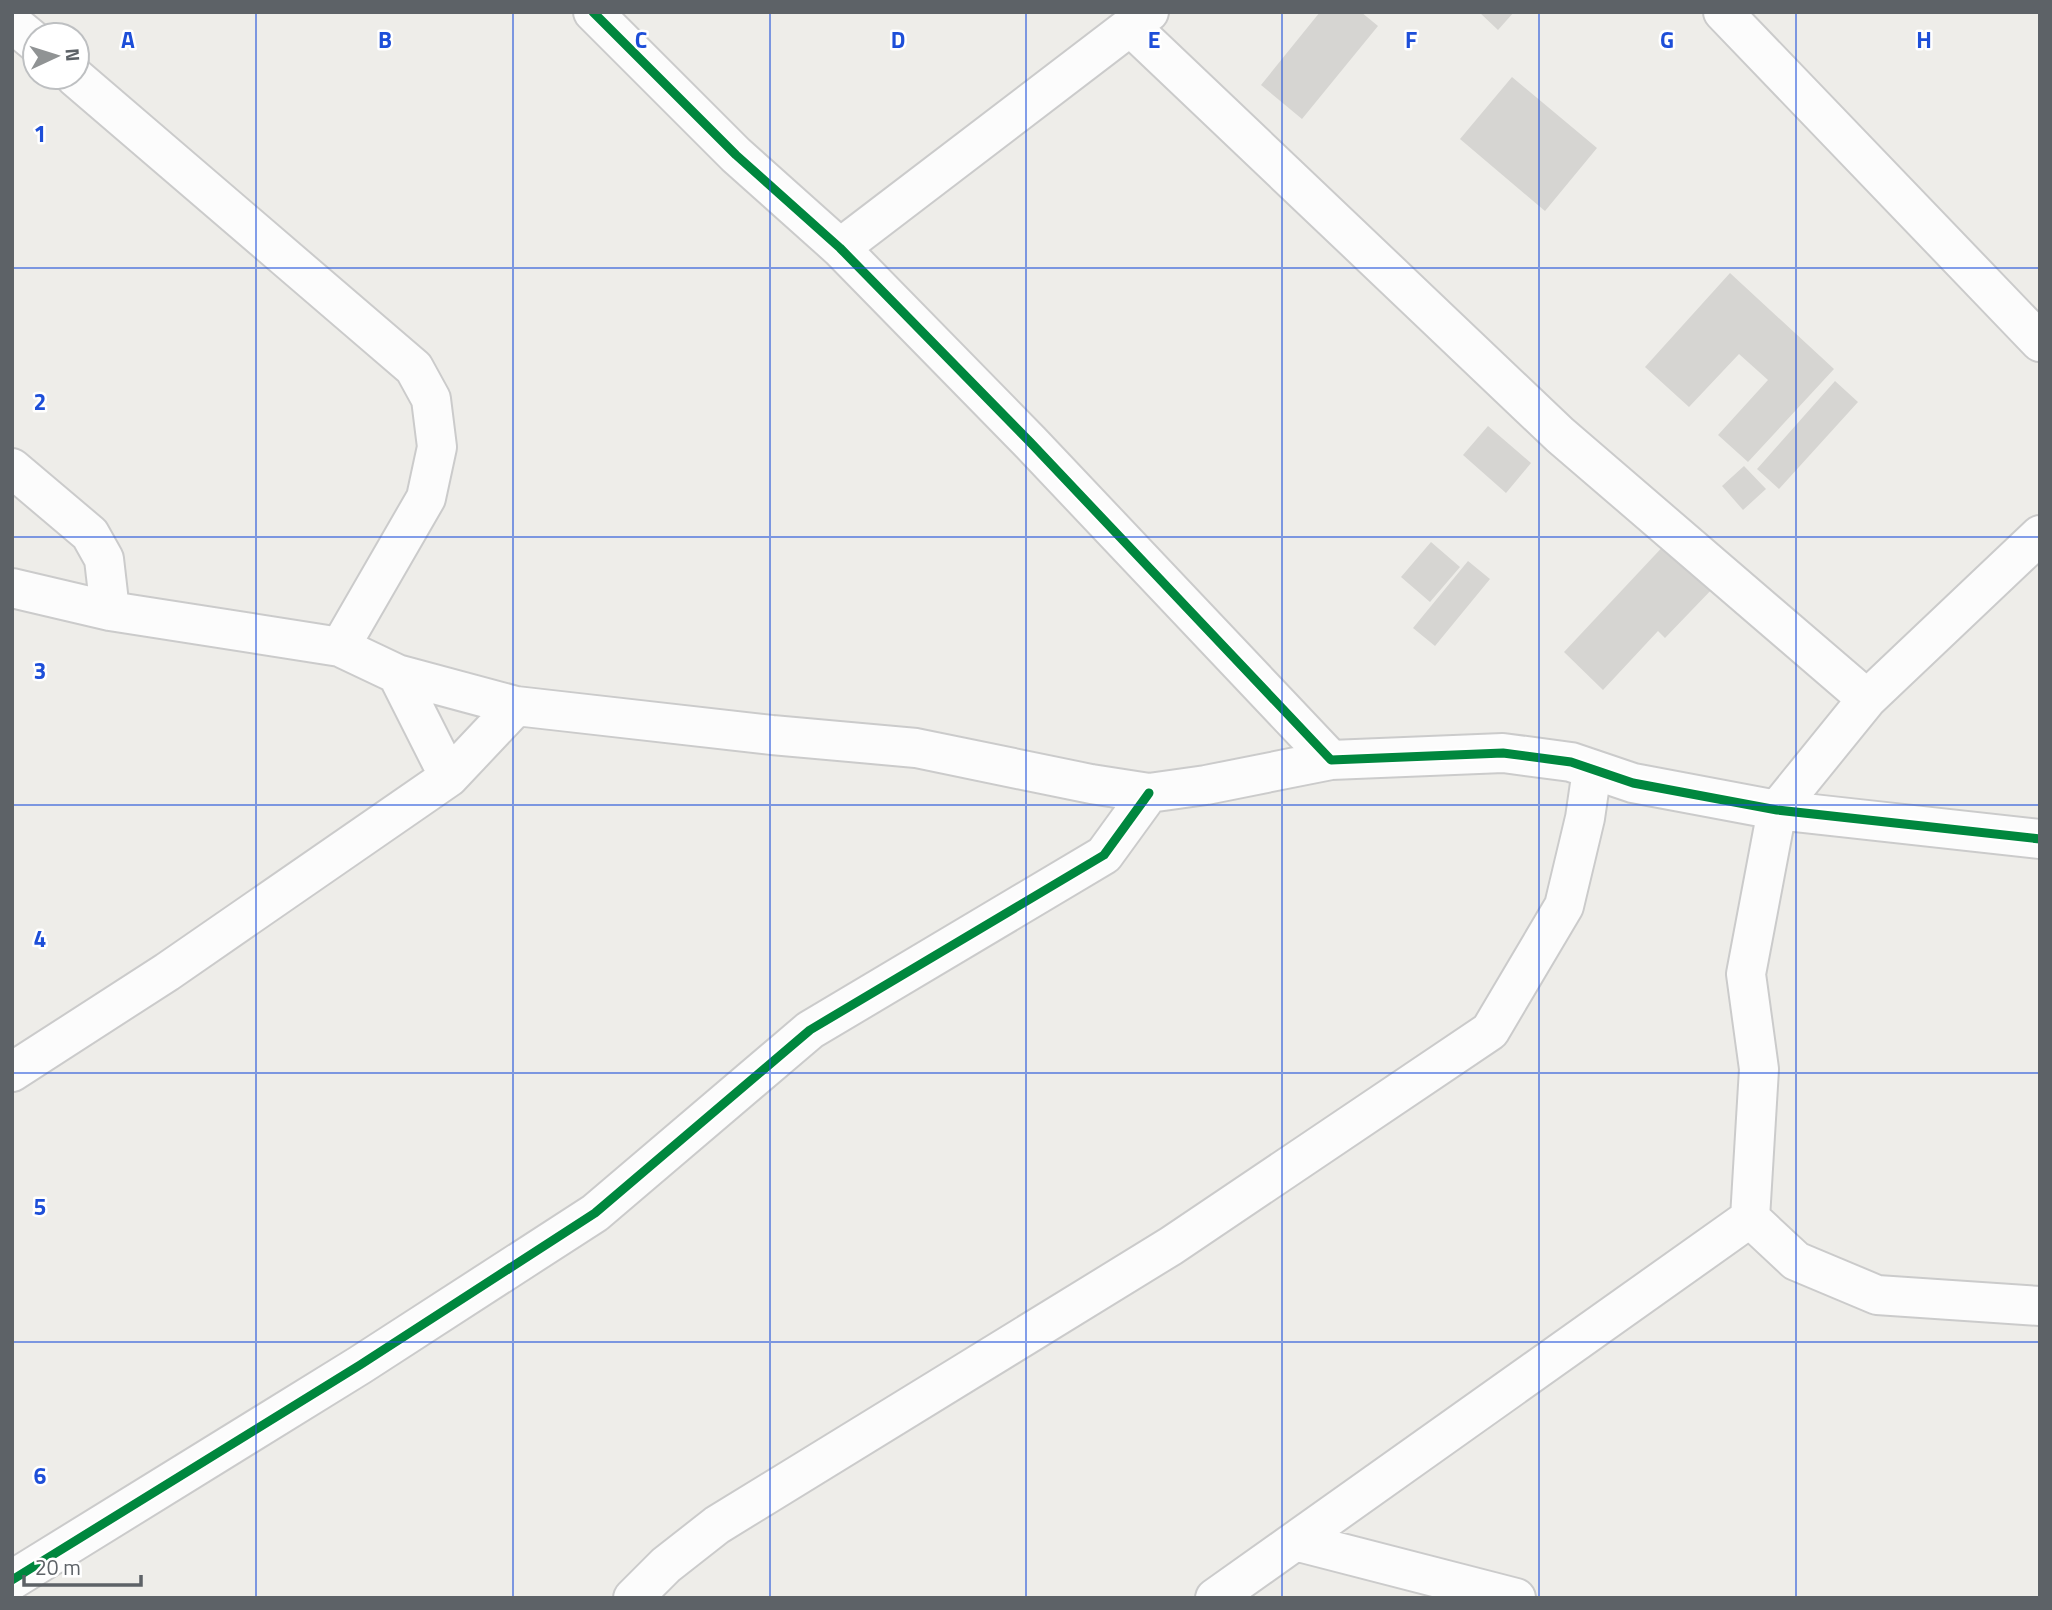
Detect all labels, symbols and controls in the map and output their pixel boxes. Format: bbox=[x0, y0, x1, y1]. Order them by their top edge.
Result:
north arrow bbox=[21, 21, 91, 91]
text: A bbox=[121, 22, 135, 57]
text: B bbox=[378, 22, 392, 57]
text: C bbox=[635, 22, 647, 57]
text: D bbox=[891, 22, 905, 57]
text: E bbox=[1148, 22, 1160, 57]
text: F bbox=[1405, 22, 1417, 57]
text: G bbox=[1660, 22, 1674, 57]
text: H bbox=[1916, 22, 1932, 57]
text: N bbox=[59, 47, 88, 62]
text: 1 bbox=[34, 116, 46, 151]
text: 2 bbox=[34, 384, 46, 419]
text: 3 bbox=[34, 653, 46, 688]
text: 4 bbox=[34, 921, 46, 956]
text: 5 bbox=[34, 1189, 46, 1224]
text: 6 bbox=[34, 1458, 47, 1493]
scale bar bbox=[24, 1544, 142, 1588]
text: 20 m bbox=[35, 1551, 81, 1583]

